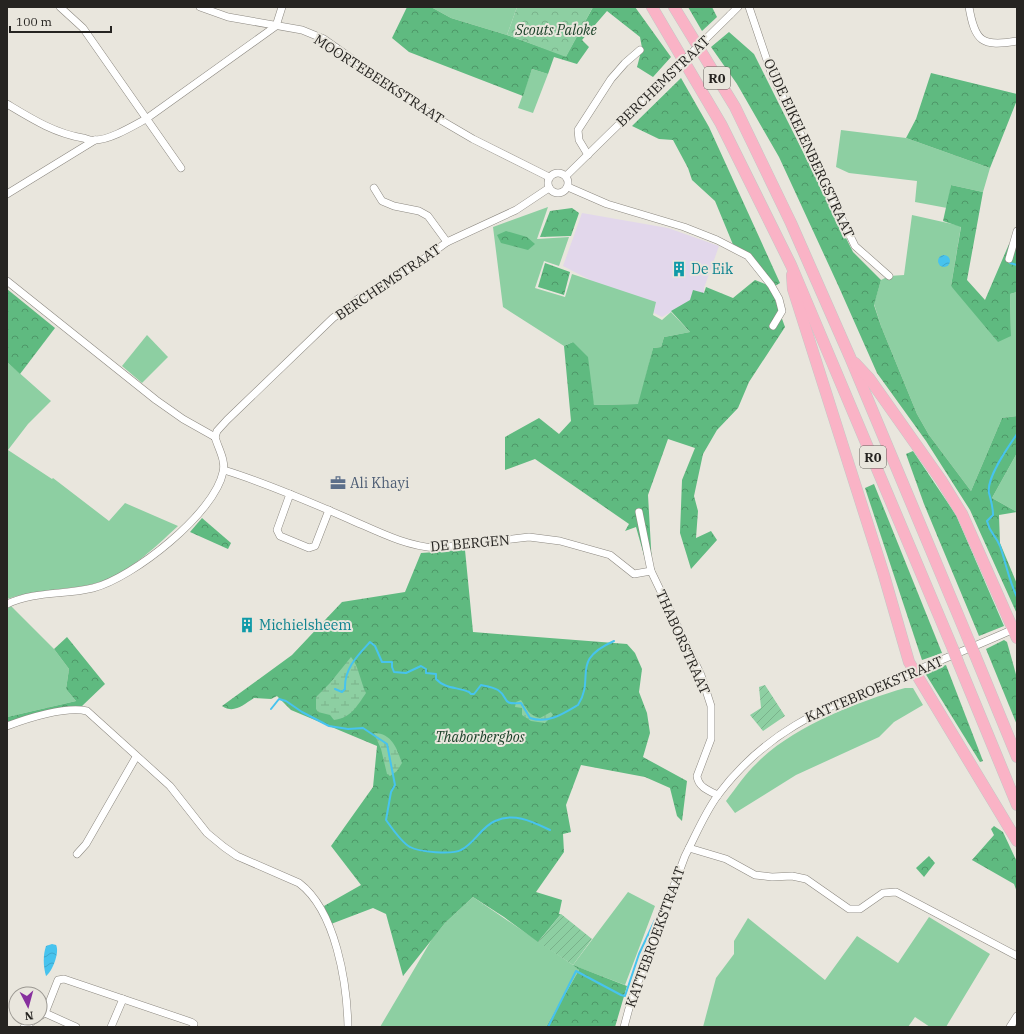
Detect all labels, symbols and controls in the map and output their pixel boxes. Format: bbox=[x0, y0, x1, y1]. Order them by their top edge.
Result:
scale bar bbox=[10, 8, 111, 34]
text: 100 m bbox=[16, 14, 52, 29]
park label: Scouts Paloke bbox=[514, 21, 598, 39]
street label: MOORTEBEEKSTRAAT bbox=[311, 30, 447, 128]
street label: BERCHEMSTRAAT bbox=[612, 32, 714, 130]
street label: OUDE EIKELENBERGSTRAAT bbox=[760, 56, 858, 240]
road number: R0 bbox=[704, 67, 730, 89]
street label: BERCHEMSTRAAT bbox=[332, 240, 444, 324]
building icon: De Eik bbox=[670, 260, 688, 278]
place label: De Eik bbox=[691, 260, 734, 278]
road number: R0 bbox=[860, 446, 886, 468]
office icon: Ali Khayi bbox=[329, 474, 347, 492]
place label: Ali Khayi bbox=[350, 474, 409, 492]
street label: DE BERGEN bbox=[430, 531, 511, 555]
street label: THABORSTRAAT bbox=[652, 587, 714, 697]
building icon: Michielsheem bbox=[238, 616, 256, 634]
place label: Michielsheem bbox=[259, 616, 352, 634]
street label: KATTEBROEKSTRAAT bbox=[802, 652, 946, 726]
park label: Thaborbergbos bbox=[435, 728, 526, 746]
street label: KATTEBROEKSTRAAT bbox=[621, 864, 689, 1010]
north arrow bbox=[8, 986, 48, 1026]
text: N bbox=[24, 1009, 34, 1023]

